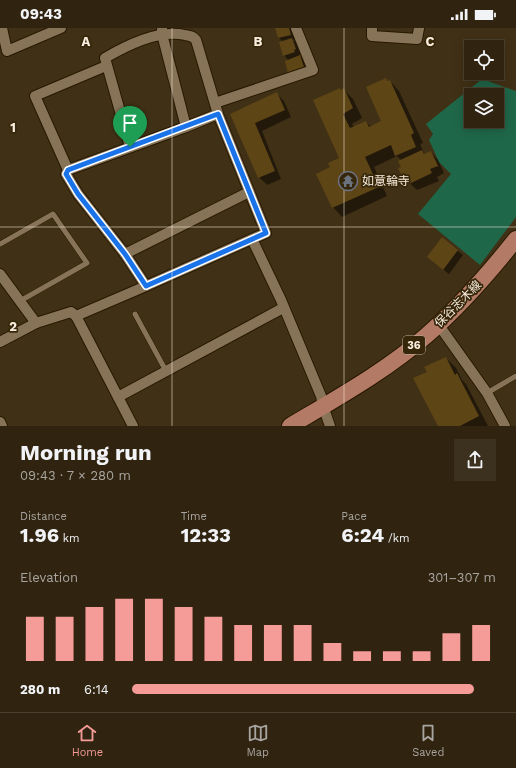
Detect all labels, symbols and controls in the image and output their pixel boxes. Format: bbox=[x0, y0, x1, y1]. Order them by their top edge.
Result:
text: 09:43 bbox=[20, 5, 62, 23]
text: A bbox=[82, 34, 91, 49]
text: B bbox=[254, 34, 263, 49]
text: C bbox=[426, 34, 435, 49]
map controls bbox=[464, 40, 504, 128]
button: locate bbox=[464, 40, 504, 80]
button: layers bbox=[464, 88, 504, 128]
pin bbox=[113, 106, 147, 147]
icon: arrive bbox=[119, 112, 141, 134]
text: 1 bbox=[10, 120, 16, 135]
temple icon: 如意輪寺 bbox=[337, 170, 359, 192]
place label: 如意輪寺 bbox=[362, 174, 410, 188]
street label: 保谷志木線 bbox=[432, 278, 484, 330]
text: 2 bbox=[9, 319, 17, 334]
road number: 36 bbox=[403, 336, 425, 354]
button: share bbox=[454, 439, 496, 481]
text: Morning run bbox=[20, 440, 152, 465]
text: 09:43 · 7 × 280 m bbox=[20, 468, 131, 483]
text: Distance bbox=[20, 510, 67, 523]
text: Time bbox=[181, 510, 207, 523]
text: Pace bbox=[341, 510, 367, 523]
text: 1.96 bbox=[20, 523, 59, 547]
text: 12:33 bbox=[181, 523, 231, 547]
text: 6:24 bbox=[341, 523, 384, 547]
text: km bbox=[59, 532, 80, 545]
text: /km bbox=[384, 532, 410, 545]
text: Elevation bbox=[20, 570, 78, 585]
text: 301–307 m bbox=[428, 570, 496, 585]
text: 280 m bbox=[20, 682, 60, 697]
text: 6:14 bbox=[84, 682, 109, 697]
tab: Home bbox=[72, 722, 103, 759]
tab: Map bbox=[247, 722, 269, 759]
tab: Saved bbox=[412, 722, 444, 759]

